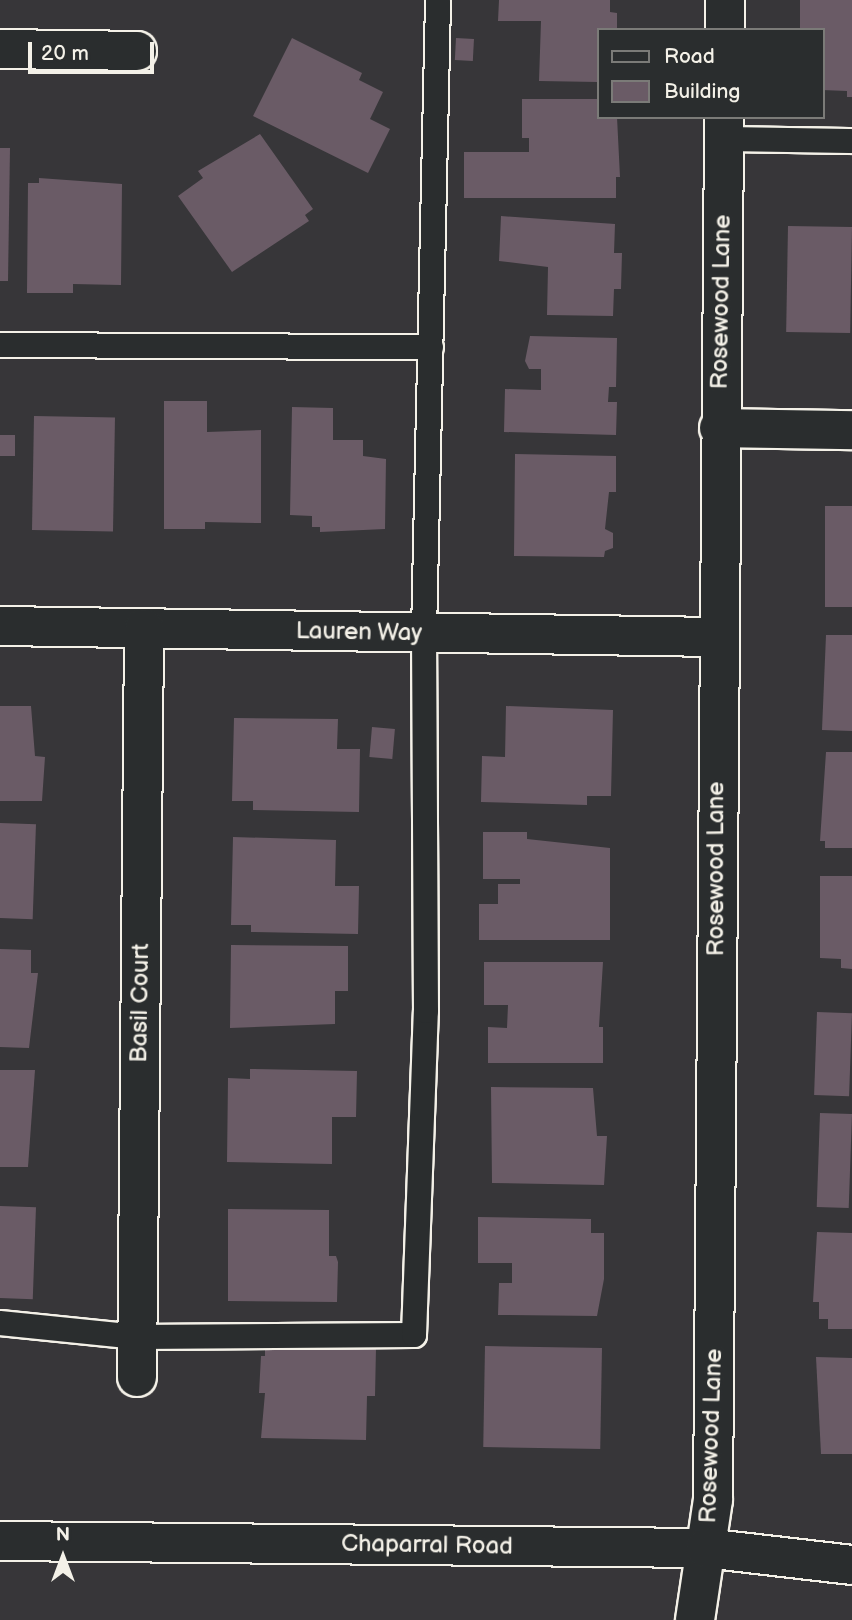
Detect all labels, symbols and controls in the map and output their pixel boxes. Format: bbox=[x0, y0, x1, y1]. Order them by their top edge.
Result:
scale bar bbox=[32, 28, 158, 72]
legend bbox=[596, 28, 824, 119]
text: 20 m bbox=[41, 41, 89, 66]
text: Road bbox=[664, 44, 715, 69]
text: Building bbox=[664, 79, 740, 104]
street label: Rosewood Lane bbox=[705, 214, 737, 390]
street label: Lauren Way bbox=[295, 616, 423, 648]
street label: Rosewood Lane bbox=[702, 782, 730, 956]
street label: Basil Court bbox=[125, 943, 155, 1063]
street label: Rosewood Lane bbox=[694, 1348, 728, 1524]
north arrow bbox=[28, 1522, 98, 1592]
text: N bbox=[56, 1524, 70, 1547]
street label: Chaparral Road bbox=[341, 1529, 513, 1561]

